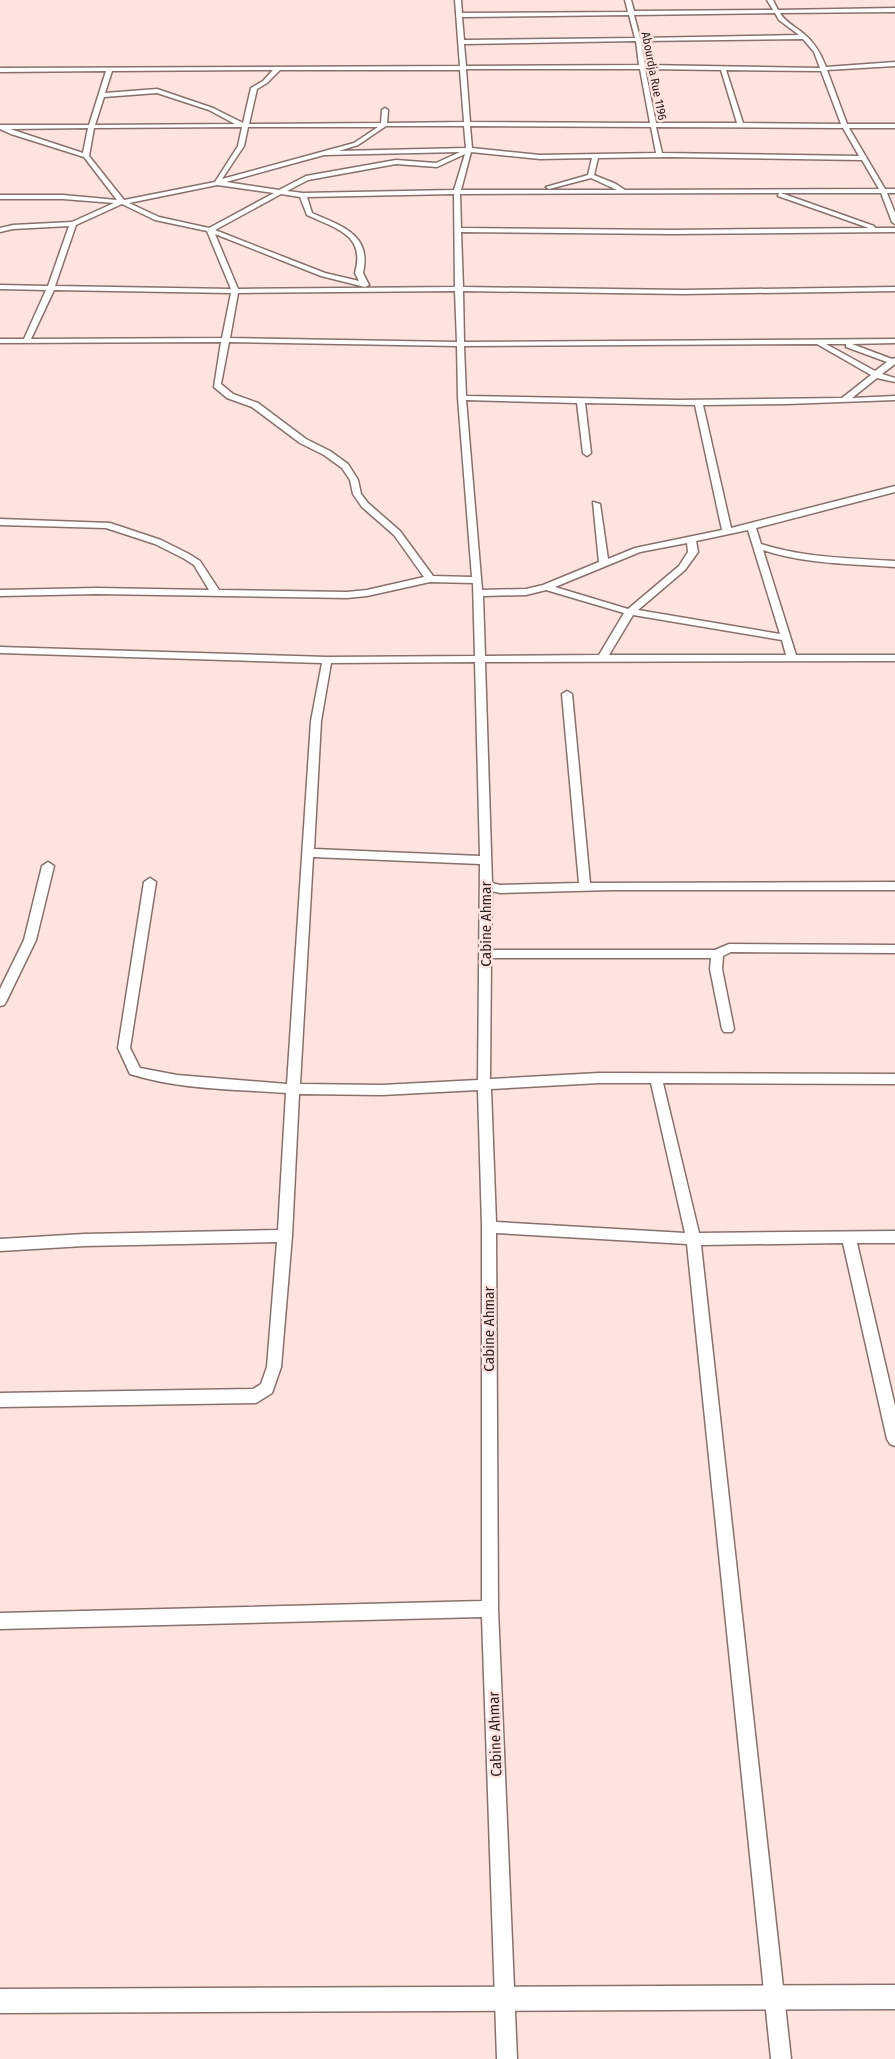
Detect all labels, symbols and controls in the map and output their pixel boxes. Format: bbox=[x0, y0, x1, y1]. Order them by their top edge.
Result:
street label: Abourdja Rue 1196 bbox=[639, 31, 669, 121]
street label: Cabine Ahmar bbox=[477, 881, 495, 967]
street label: Cabine Ahmar bbox=[480, 1286, 498, 1372]
street label: Cabine Ahmar bbox=[484, 1690, 505, 1777]

